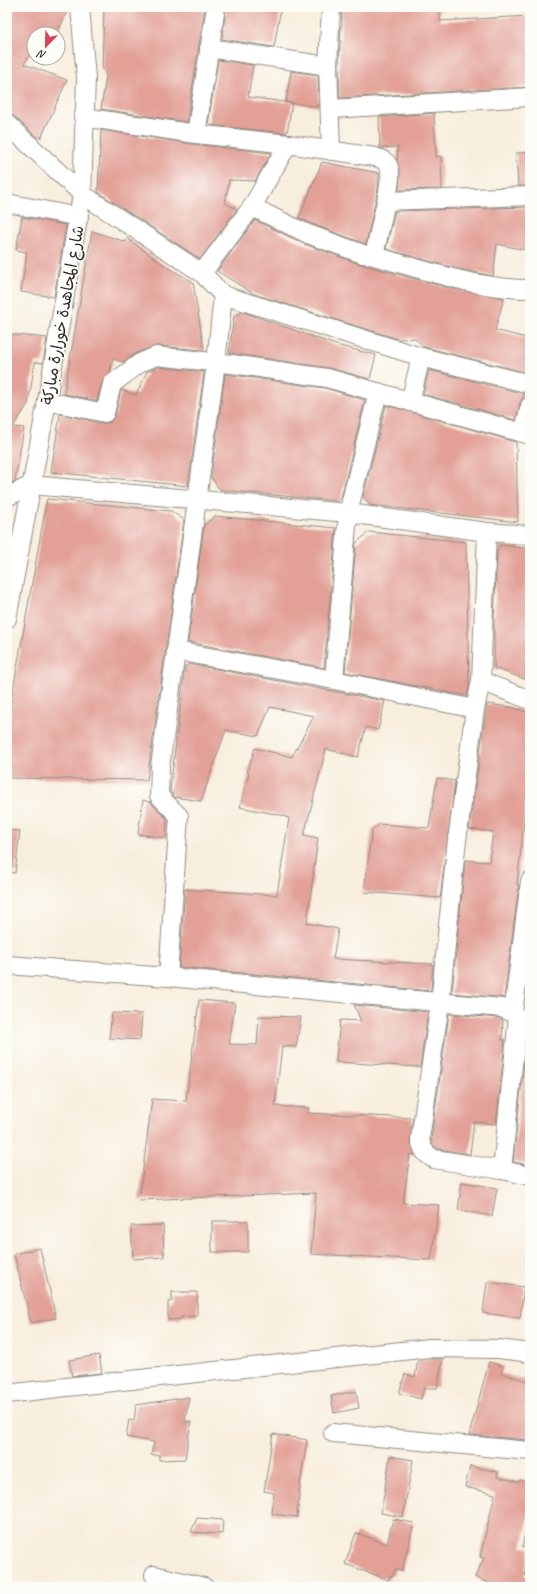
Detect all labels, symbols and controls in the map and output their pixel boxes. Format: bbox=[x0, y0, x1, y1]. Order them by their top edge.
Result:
north arrow bbox=[26, 26, 66, 66]
text: N bbox=[34, 47, 48, 63]
street label: شارع المجاهدة خورارة مباركة bbox=[37, 224, 90, 407]

